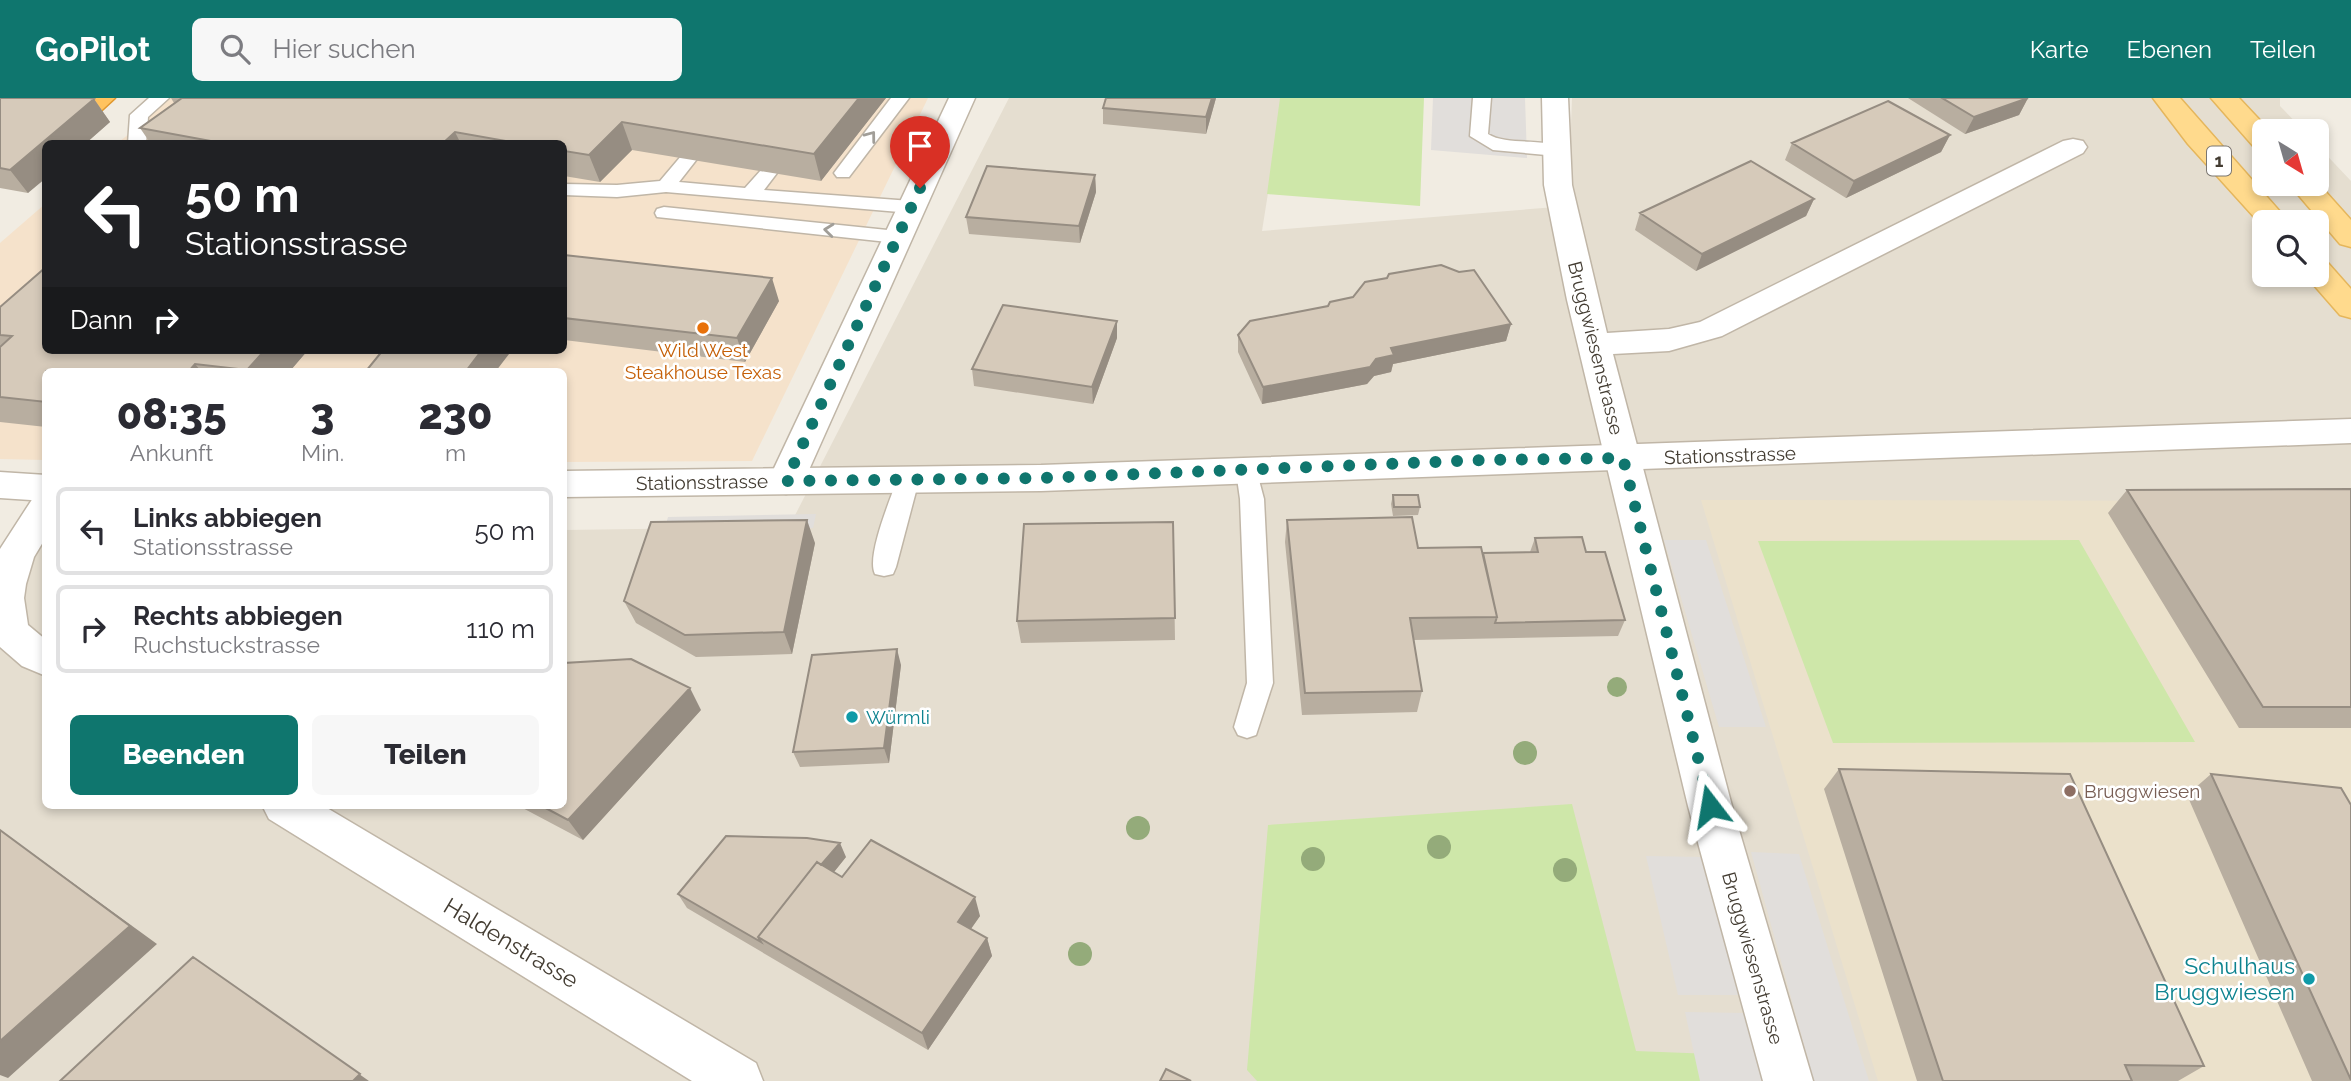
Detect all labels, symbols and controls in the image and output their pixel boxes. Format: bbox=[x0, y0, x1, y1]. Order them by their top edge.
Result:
search box bbox=[192, 18, 682, 81]
text: GoPilot bbox=[35, 30, 150, 69]
icon: search bbox=[216, 30, 254, 68]
text: Hier suchen bbox=[272, 34, 416, 64]
text: Karte bbox=[2030, 35, 2089, 64]
text: Ebenen bbox=[2127, 35, 2212, 64]
text: Teilen bbox=[2250, 35, 2316, 64]
pin bbox=[890, 116, 950, 188]
north arrow bbox=[2252, 119, 2329, 196]
map controls bbox=[2252, 119, 2329, 287]
icon: arrive bbox=[901, 127, 939, 165]
one-way arrow bbox=[863, 131, 876, 143]
road number: 1 bbox=[2207, 146, 2231, 176]
text: 50 m bbox=[185, 166, 300, 223]
icon: left bbox=[70, 168, 161, 259]
button: search bbox=[2252, 210, 2329, 287]
one-way arrow bbox=[823, 222, 835, 237]
text: Stationsstrasse bbox=[185, 225, 408, 262]
street label: Bruggwiesenstrasse bbox=[1564, 259, 1628, 437]
icon: right bbox=[147, 301, 185, 339]
text: Dann bbox=[70, 305, 133, 335]
marker: Wild West Steakhouse Texas bbox=[695, 320, 711, 336]
place label: Wild West Steakhouse Texas bbox=[625, 339, 781, 383]
text: 08:35 bbox=[116, 390, 227, 439]
text: 3 bbox=[311, 390, 334, 439]
text: 230 bbox=[418, 390, 493, 439]
text: Ankunft bbox=[130, 439, 213, 466]
text: Min. bbox=[301, 439, 344, 466]
text: m bbox=[445, 439, 466, 466]
street label: Stationsstrasse bbox=[1664, 442, 1796, 468]
street label: Stationsstrasse bbox=[636, 470, 768, 494]
text: Links abbiegen bbox=[133, 503, 322, 533]
icon: left bbox=[74, 512, 112, 550]
text: 50 m bbox=[474, 516, 535, 546]
text: Stationsstrasse bbox=[133, 533, 293, 560]
text: Rechts abbiegen bbox=[133, 601, 343, 631]
icon: right bbox=[74, 610, 112, 648]
text: 110 m bbox=[466, 614, 535, 644]
text: Ruchstuckstrasse bbox=[133, 631, 320, 658]
place label: Würmli bbox=[866, 706, 930, 728]
marker: Würmli bbox=[844, 709, 860, 725]
button: Beenden bbox=[70, 715, 298, 795]
button: Teilen bbox=[312, 715, 539, 795]
position arrow bbox=[1673, 769, 1747, 843]
place label: Bruggwiesen bbox=[2084, 780, 2200, 802]
marker: Bruggwiesen bbox=[2062, 783, 2078, 799]
street label: Bruggwiesenstrasse bbox=[1718, 869, 1788, 1047]
street label: Haldenstrasse bbox=[439, 892, 583, 993]
place label: Schulhaus Bruggwiesen bbox=[2154, 952, 2295, 1005]
marker: Schulhaus Bruggwiesen bbox=[2301, 971, 2317, 987]

